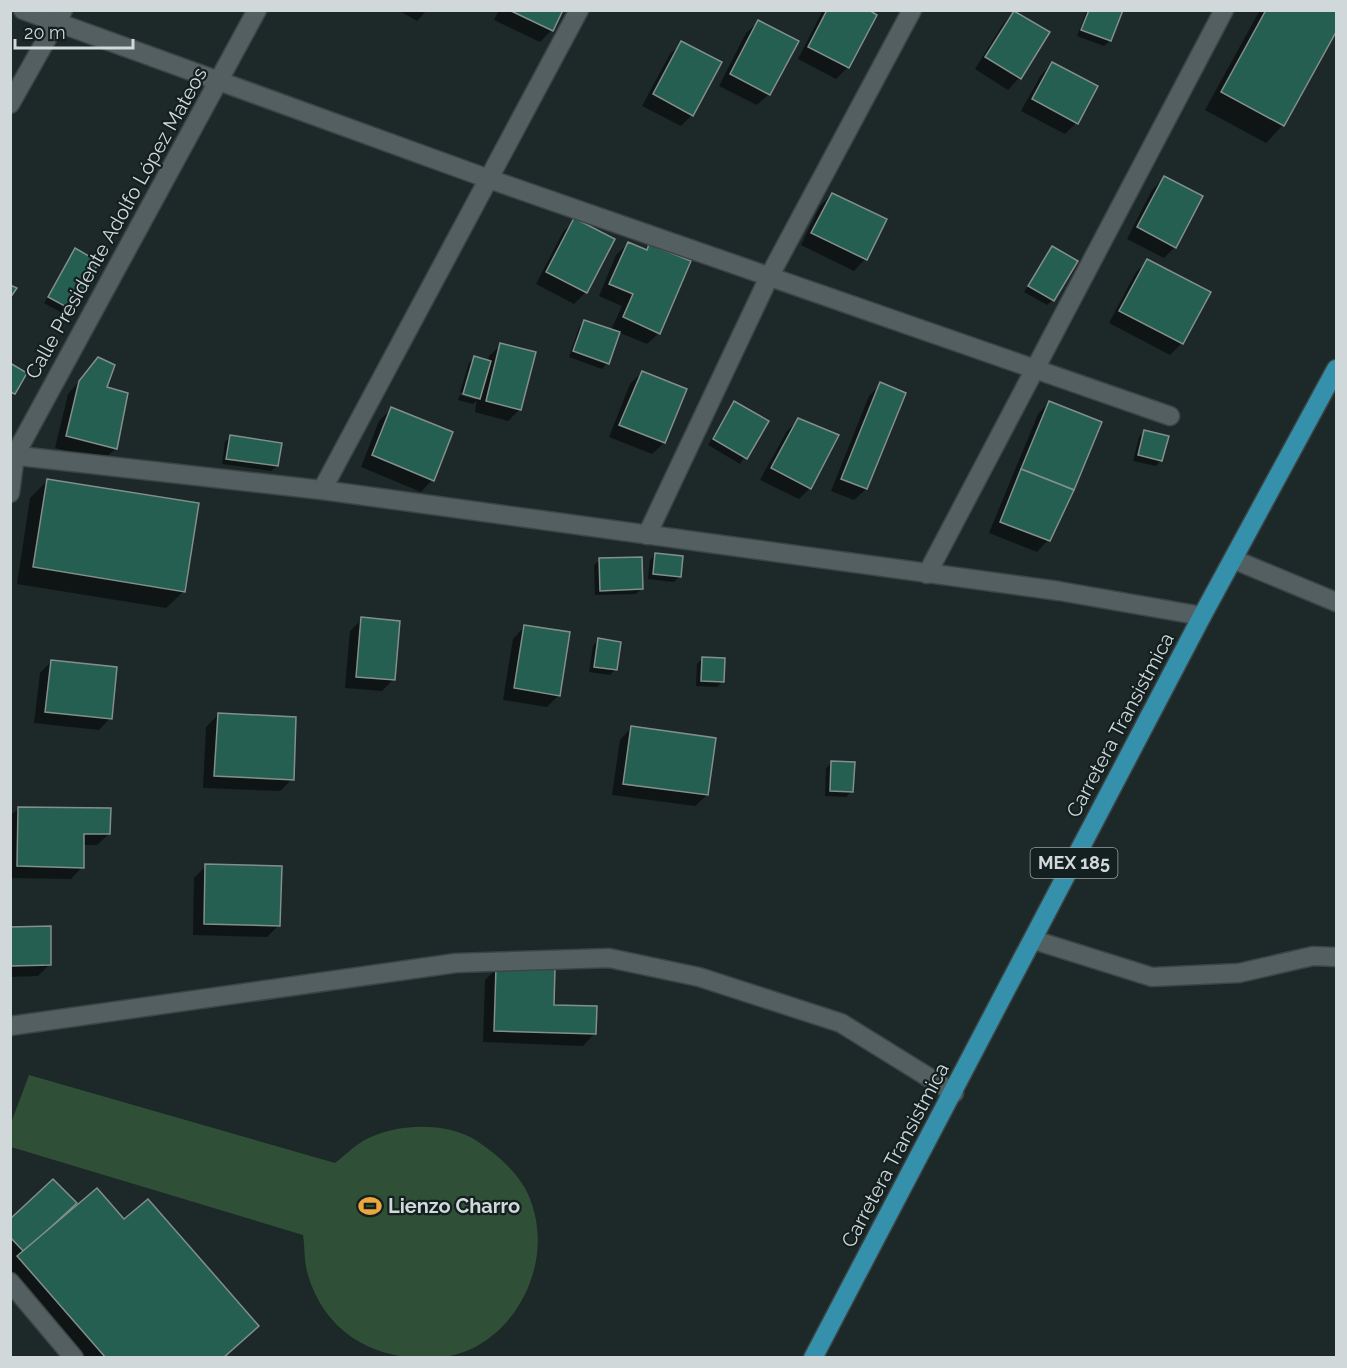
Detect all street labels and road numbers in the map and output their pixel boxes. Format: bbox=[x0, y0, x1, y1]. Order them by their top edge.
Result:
street label: Calle Presidente Adolfo López Mateos bbox=[20, 63, 212, 383]
street label: Carretera Transistmica bbox=[1061, 629, 1179, 821]
road number: MEX 185 bbox=[1030, 848, 1118, 878]
street label: Carretera Transistmica bbox=[836, 1059, 954, 1251]

